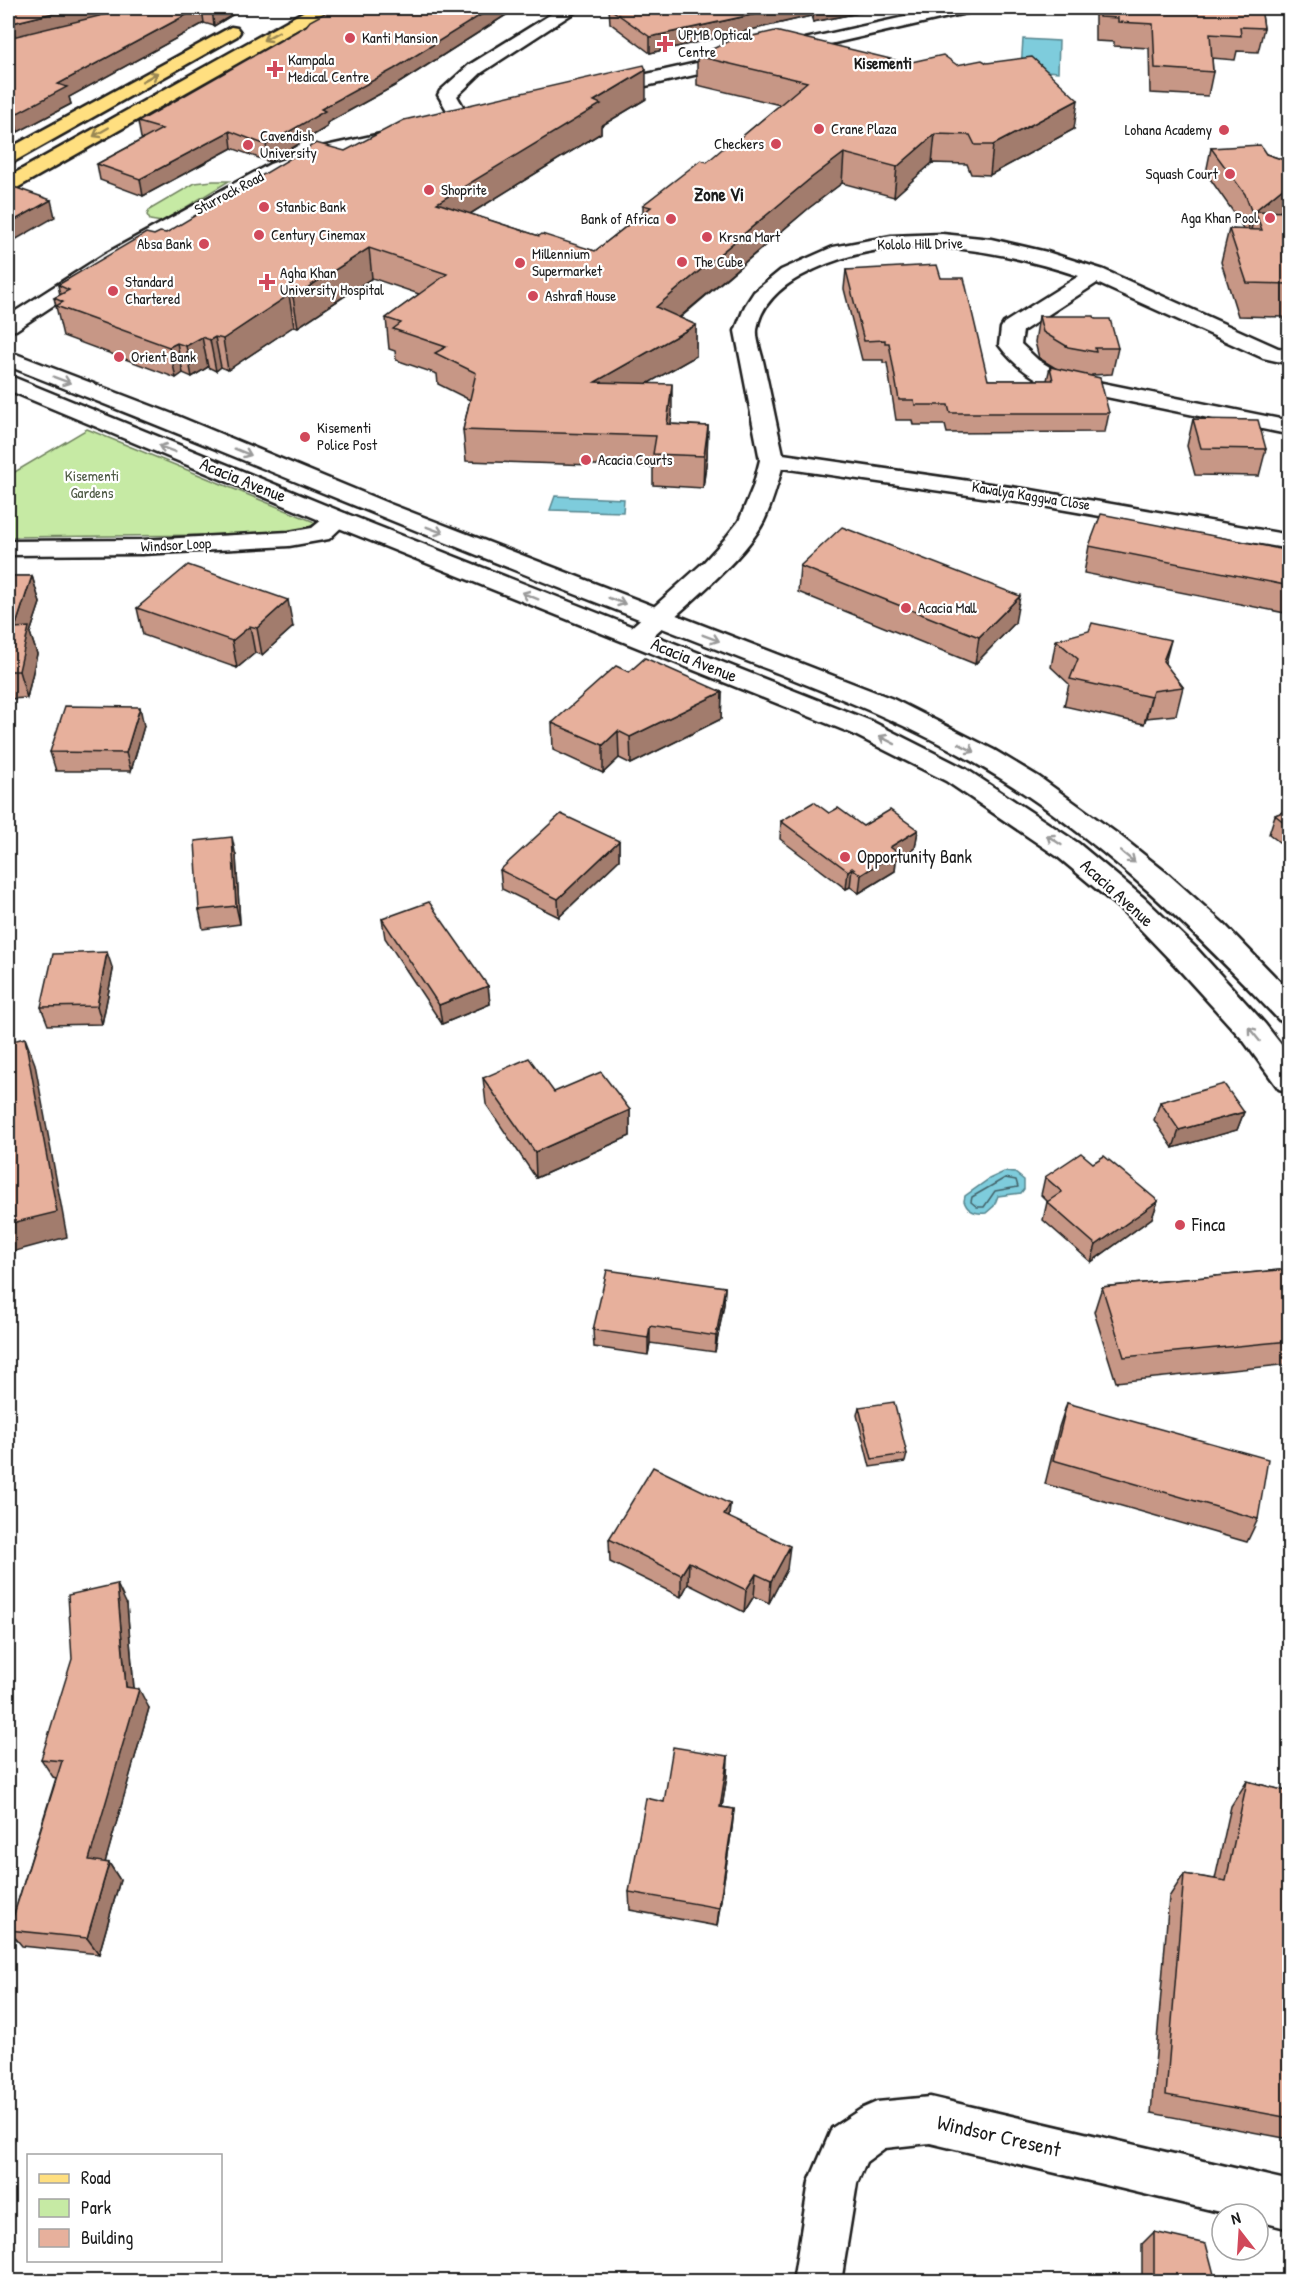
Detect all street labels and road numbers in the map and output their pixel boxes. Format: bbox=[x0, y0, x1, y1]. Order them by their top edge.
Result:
street label: Sturrock Road bbox=[190, 165, 267, 220]
street label: Kololo Hill Drive bbox=[877, 232, 963, 255]
street label: Acacia Avenue bbox=[196, 451, 290, 508]
street label: Kawalya Kaggwa Close bbox=[970, 476, 1092, 515]
street label: Windsor Loop bbox=[140, 532, 212, 557]
street label: Acacia Avenue bbox=[647, 631, 741, 688]
street label: Acacia Avenue bbox=[1075, 853, 1159, 932]
street label: Windsor Cresent bbox=[935, 2107, 1064, 2164]

